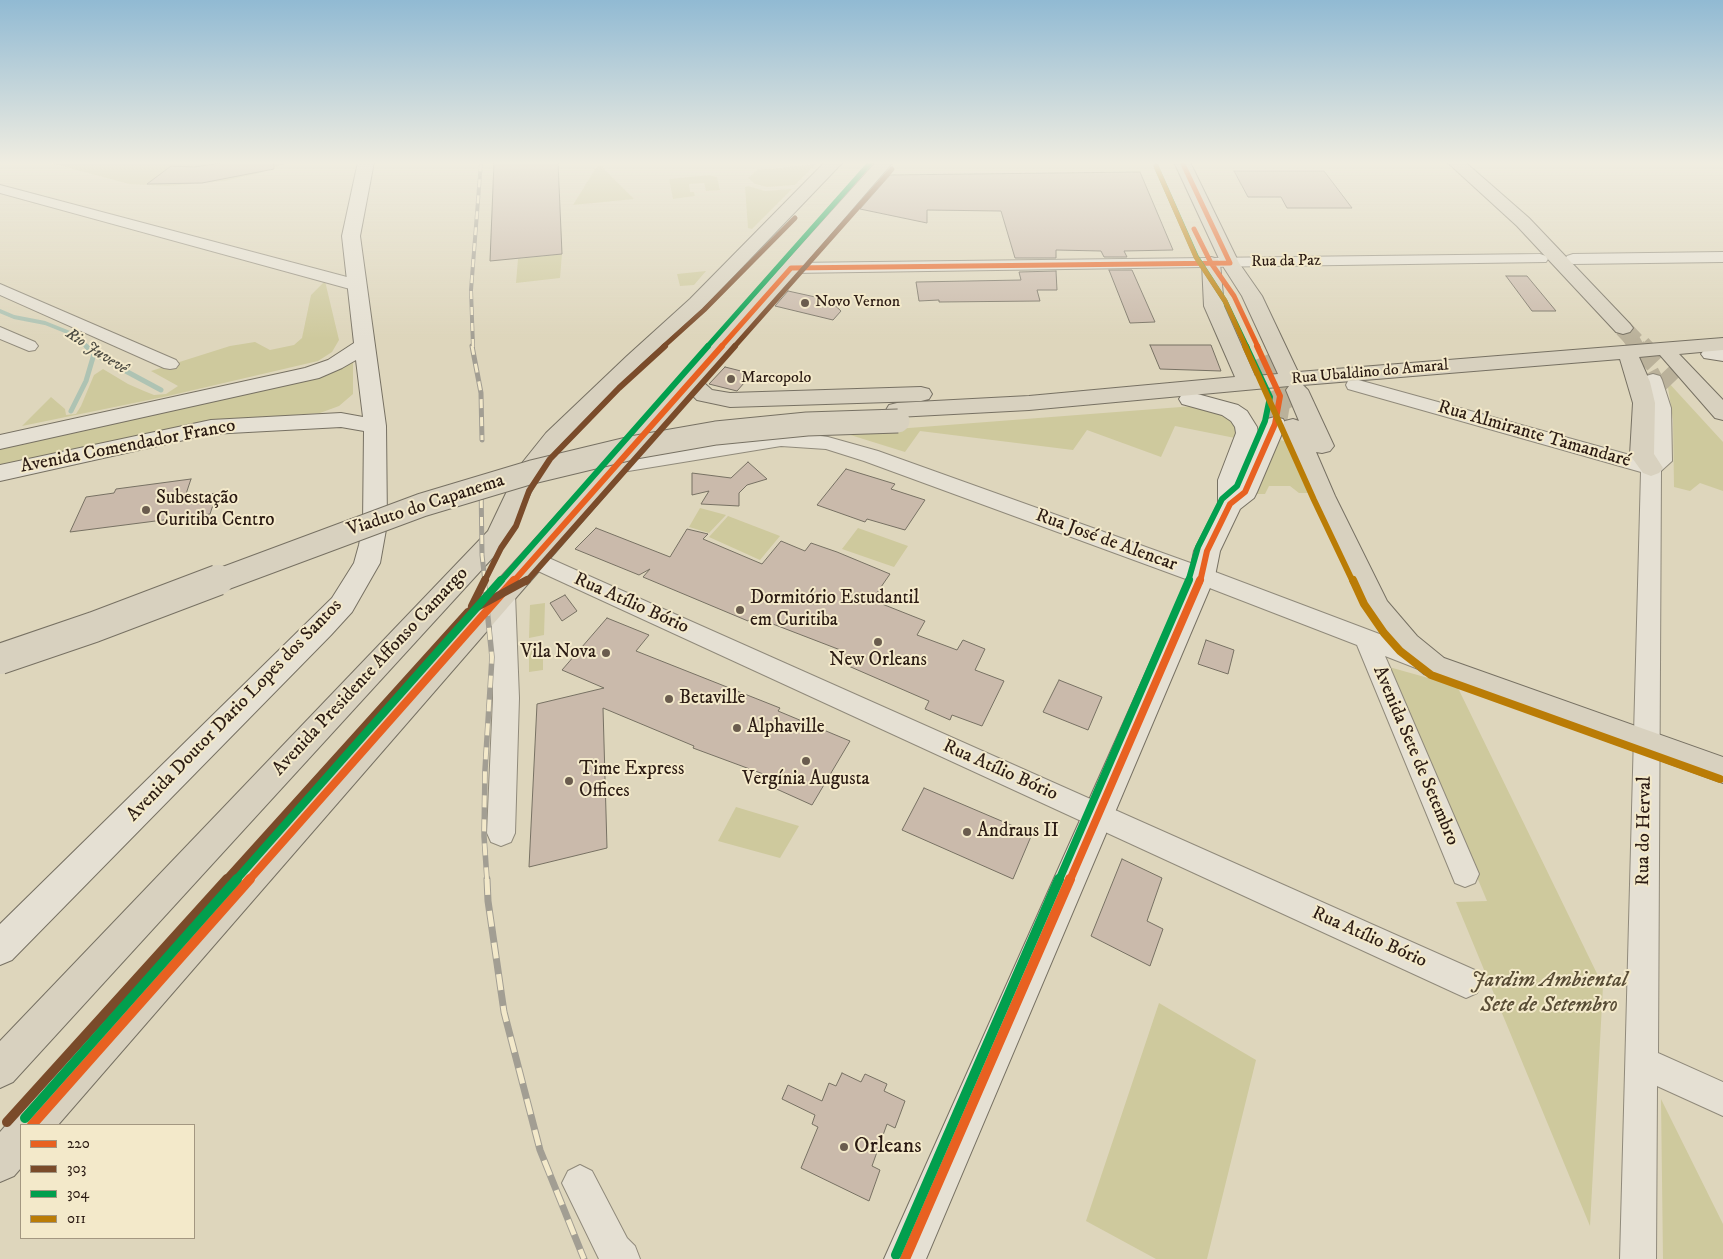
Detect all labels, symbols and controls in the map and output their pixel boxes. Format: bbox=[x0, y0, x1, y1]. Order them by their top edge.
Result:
street label: Rua da Paz bbox=[1251, 252, 1321, 272]
place label: Novo Vernon bbox=[815, 293, 900, 313]
marker: Novo Vernon bbox=[799, 297, 811, 309]
water label: Rio Juvevê bbox=[61, 325, 131, 379]
street label: Rua Ubaldino do Amaral bbox=[1291, 357, 1449, 389]
place label: Marcopolo bbox=[741, 369, 811, 389]
marker: Marcopolo bbox=[725, 373, 737, 385]
street label: Rua Almirante Tamandaré bbox=[1435, 397, 1633, 473]
street label: Avenida Comendador Franco bbox=[18, 415, 238, 479]
street label: Viaduto do Capanema bbox=[344, 470, 508, 542]
place label: Subestação Curitiba Centro bbox=[156, 488, 274, 532]
marker: Subestação Curitiba Centro bbox=[140, 504, 152, 516]
street label: Rua José de Alencar bbox=[1032, 505, 1180, 577]
street label: Avenida Presidente Affonso Camargo bbox=[268, 563, 474, 781]
street label: Rua Atílio Bório bbox=[570, 568, 692, 640]
place label: Dormitório Estudantil em Curitiba bbox=[750, 588, 919, 632]
street label: Avenida Doutor Dario Lopes dos Santos bbox=[123, 595, 347, 827]
marker: Dormitório Estudantil em Curitiba bbox=[734, 604, 746, 616]
marker: New Orleans bbox=[872, 636, 884, 648]
place label: Vila Nova bbox=[520, 642, 596, 664]
marker: Vila Nova bbox=[600, 647, 612, 659]
place label: New Orleans bbox=[829, 650, 927, 672]
street label: Avenida Sete de Setembro bbox=[1367, 663, 1463, 849]
place label: Betaville bbox=[679, 688, 745, 710]
marker: Betaville bbox=[663, 693, 675, 705]
place label: Alphaville bbox=[747, 717, 825, 739]
marker: Alphaville bbox=[731, 722, 743, 734]
street label: Rua Atílio Bório bbox=[939, 735, 1061, 807]
marker: Vergínia Augusta bbox=[800, 755, 812, 767]
place label: Time Express Offices bbox=[579, 759, 684, 803]
place label: Vergínia Augusta bbox=[742, 769, 870, 791]
marker: Time Express Offices bbox=[563, 775, 575, 787]
street label: Rua do Herval bbox=[1633, 776, 1657, 886]
place label: Andraus II bbox=[977, 821, 1059, 843]
marker: Andraus II bbox=[961, 826, 973, 838]
street label: Rua Atílio Bório bbox=[1308, 902, 1430, 974]
park label: Jardim Ambiental Sete de Setembro bbox=[1471, 968, 1627, 1019]
legend bbox=[20, 1124, 195, 1239]
text: 220 bbox=[67, 1134, 90, 1153]
place label: Orleans bbox=[854, 1134, 921, 1160]
marker: Orleans bbox=[838, 1141, 850, 1153]
text: 303 bbox=[67, 1159, 86, 1178]
text: 304 bbox=[67, 1184, 89, 1203]
text: 011 bbox=[67, 1209, 86, 1228]

